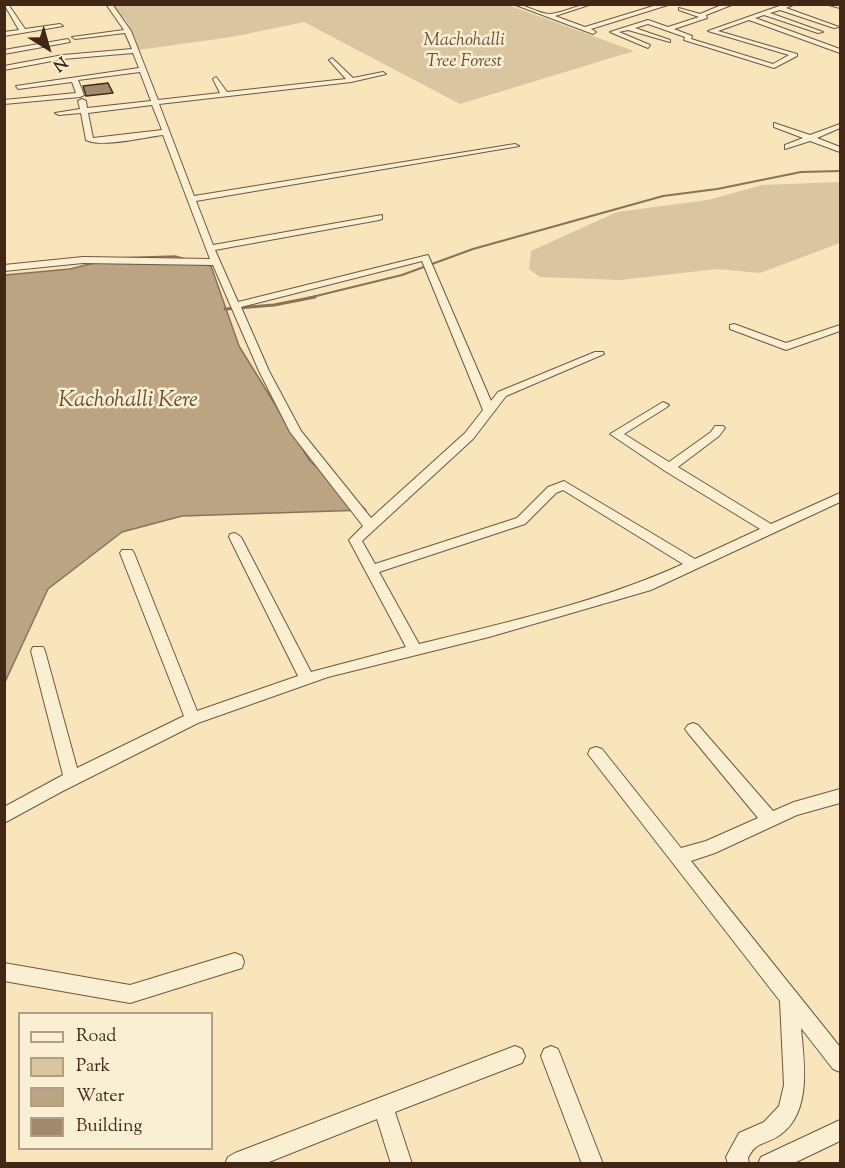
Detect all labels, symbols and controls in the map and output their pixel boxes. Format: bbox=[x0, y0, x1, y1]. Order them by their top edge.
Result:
north arrow bbox=[18, 18, 78, 78]
park label: Machohalli Tree Forest bbox=[423, 31, 505, 74]
text: N bbox=[47, 50, 71, 76]
water label: Kachohalli Kere bbox=[58, 389, 198, 415]
legend bbox=[18, 1012, 213, 1150]
text: Road bbox=[76, 1024, 116, 1050]
text: Park bbox=[76, 1054, 110, 1080]
text: Water bbox=[76, 1084, 124, 1110]
text: Building bbox=[76, 1114, 142, 1140]

